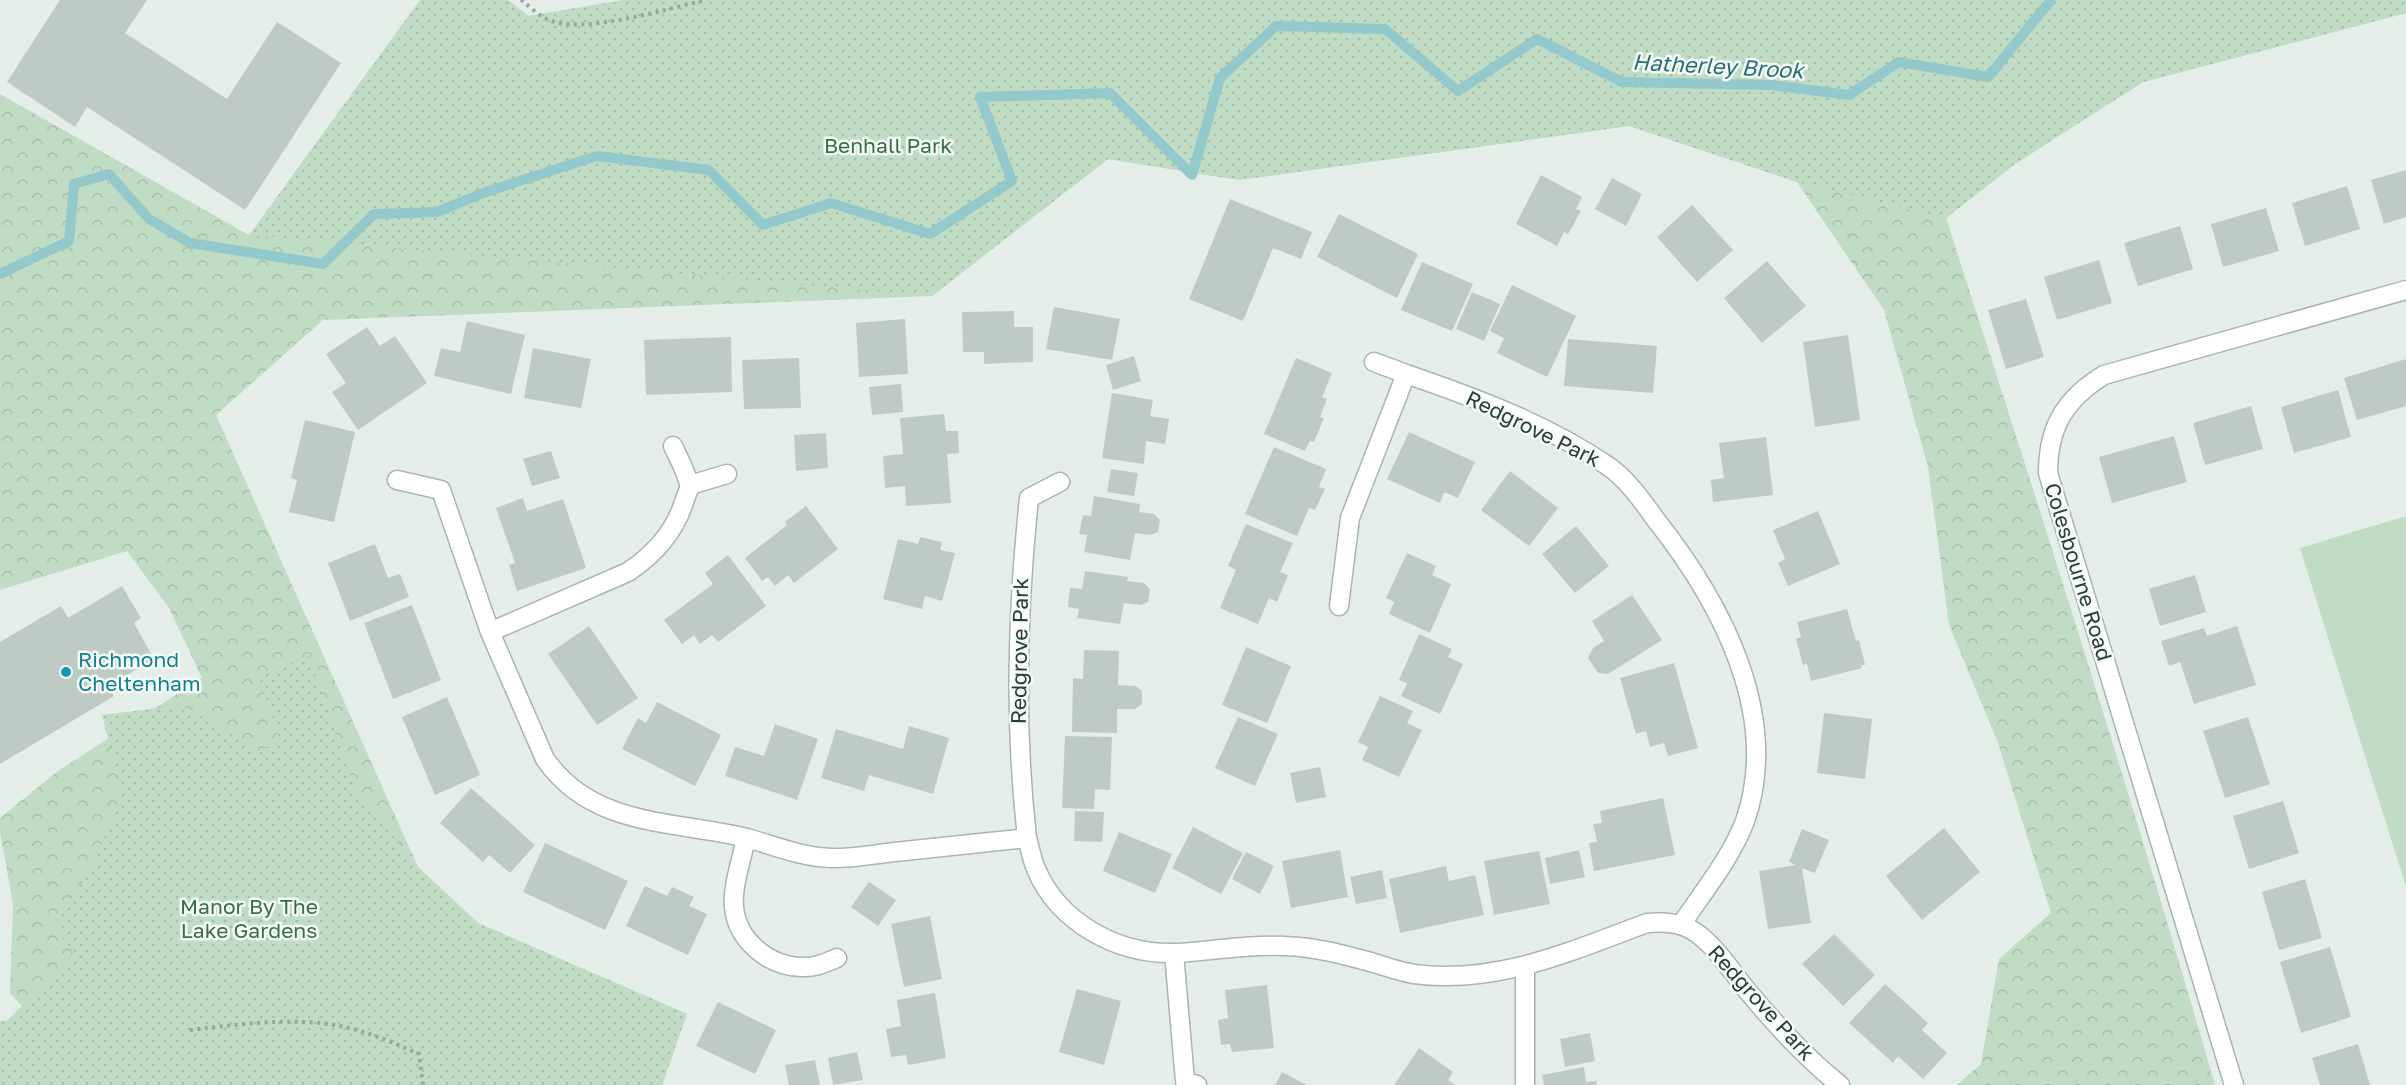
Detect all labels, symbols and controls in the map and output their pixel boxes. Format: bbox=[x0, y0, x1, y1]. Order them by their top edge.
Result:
water label: Hatherley Brook bbox=[1632, 48, 1807, 84]
park label: Benhall Park bbox=[824, 132, 952, 158]
street label: Redgrove Park bbox=[1462, 384, 1605, 472]
street label: Colesbourne Road bbox=[2039, 479, 2118, 664]
street label: Redgrove Park bbox=[1005, 577, 1033, 724]
place label: Richmond Cheltenham bbox=[78, 646, 201, 696]
marker: Richmond Cheltenham bbox=[59, 665, 73, 679]
park label: Manor By The Lake Gardens bbox=[180, 893, 318, 943]
street label: Redgrove Park bbox=[1703, 939, 1820, 1066]

